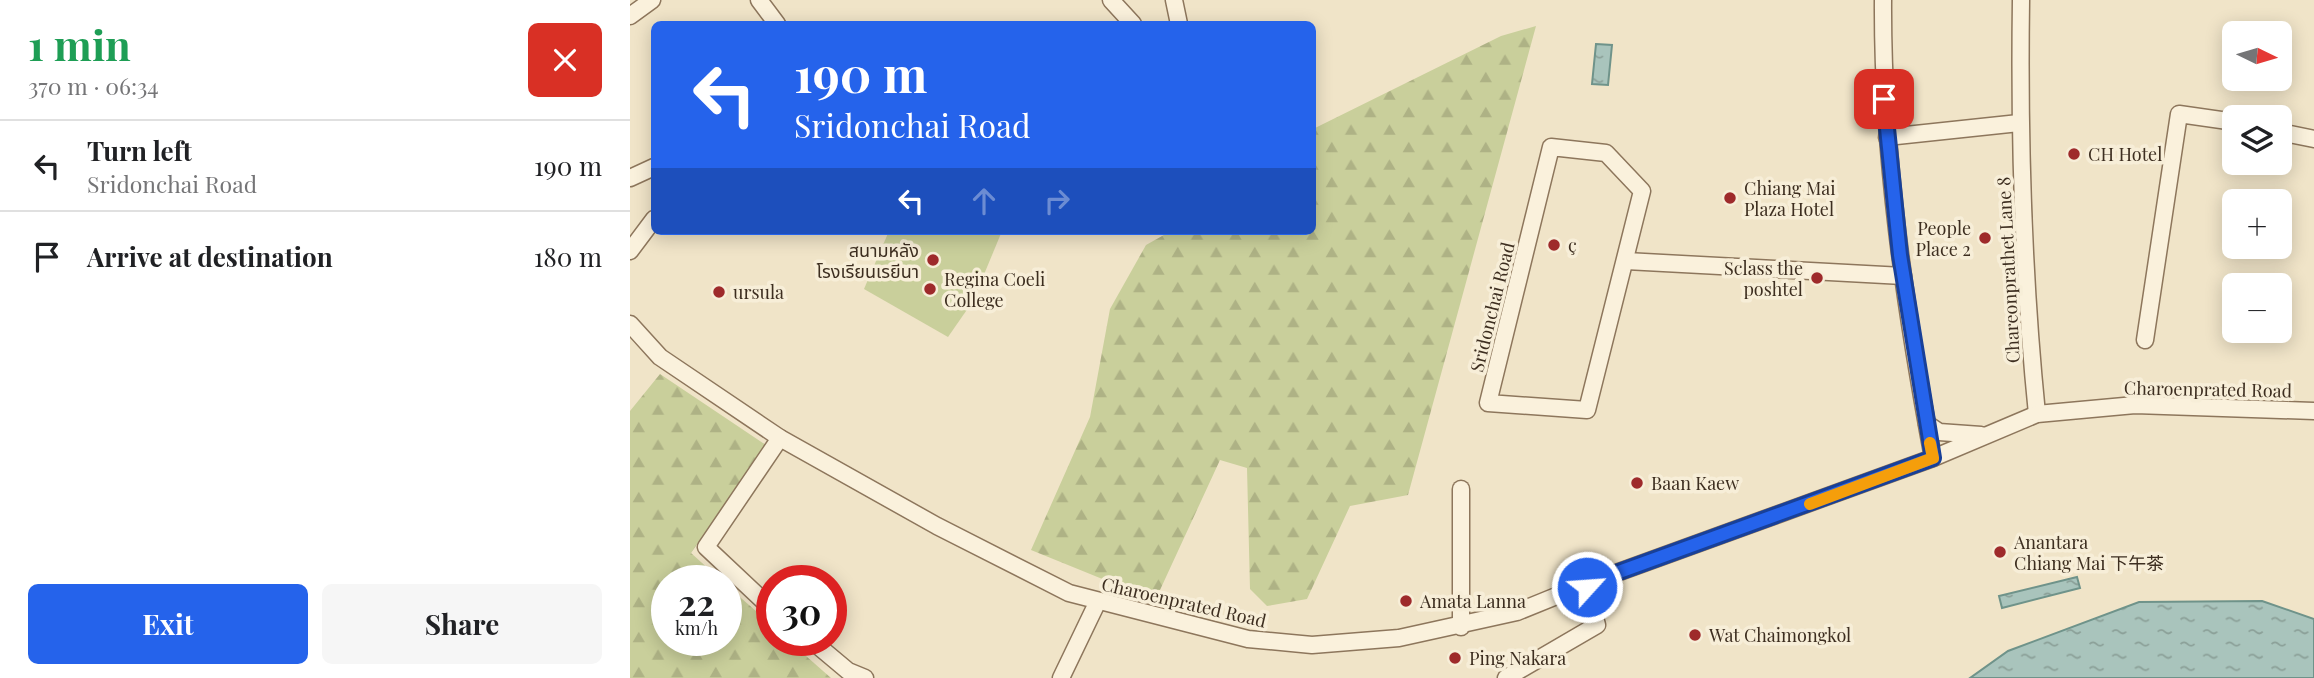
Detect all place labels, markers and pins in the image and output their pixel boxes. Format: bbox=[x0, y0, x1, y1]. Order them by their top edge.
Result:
pin bbox=[1854, 69, 1914, 129]
place label: CH Hotel bbox=[2088, 142, 2162, 166]
marker: CH Hotel bbox=[2066, 146, 2082, 162]
place label: Chiang Mai Plaza Hotel bbox=[1744, 176, 1836, 221]
marker: Chiang Mai Plaza Hotel bbox=[1722, 190, 1738, 206]
place label: People Place 2 bbox=[1916, 216, 1971, 261]
marker: People Place 2 bbox=[1977, 230, 1993, 246]
place label: ç bbox=[1568, 233, 1577, 257]
marker: ç bbox=[1546, 237, 1562, 253]
place label: สนามหลัง โรงเรียนเรยีนา bbox=[817, 238, 919, 283]
marker: สนามหลัง โรงเรียนเรยีนา bbox=[925, 252, 941, 268]
place label: Sclass the poshtel bbox=[1724, 256, 1803, 301]
place label: Regina Coeli College bbox=[944, 267, 1045, 312]
marker: Sclass the poshtel bbox=[1809, 270, 1825, 286]
place label: ursula bbox=[733, 280, 784, 304]
marker: Regina Coeli College bbox=[922, 281, 938, 297]
marker: ursula bbox=[711, 284, 727, 300]
place label: Baan Kaew bbox=[1651, 471, 1739, 495]
marker: Baan Kaew bbox=[1629, 475, 1645, 491]
place label: Anantara Chiang Mai 下午茶 bbox=[2013, 530, 2164, 575]
marker: Anantara Chiang Mai 下午茶 bbox=[1992, 544, 2008, 560]
place label: Amata Lanna bbox=[1419, 589, 1526, 613]
marker: Amata Lanna bbox=[1398, 593, 1414, 609]
place label: Wat Chaimongkol bbox=[1708, 623, 1851, 647]
marker: Wat Chaimongkol bbox=[1687, 627, 1703, 643]
place label: Ping Nakara bbox=[1469, 646, 1566, 670]
marker: Ping Nakara bbox=[1447, 650, 1463, 666]

